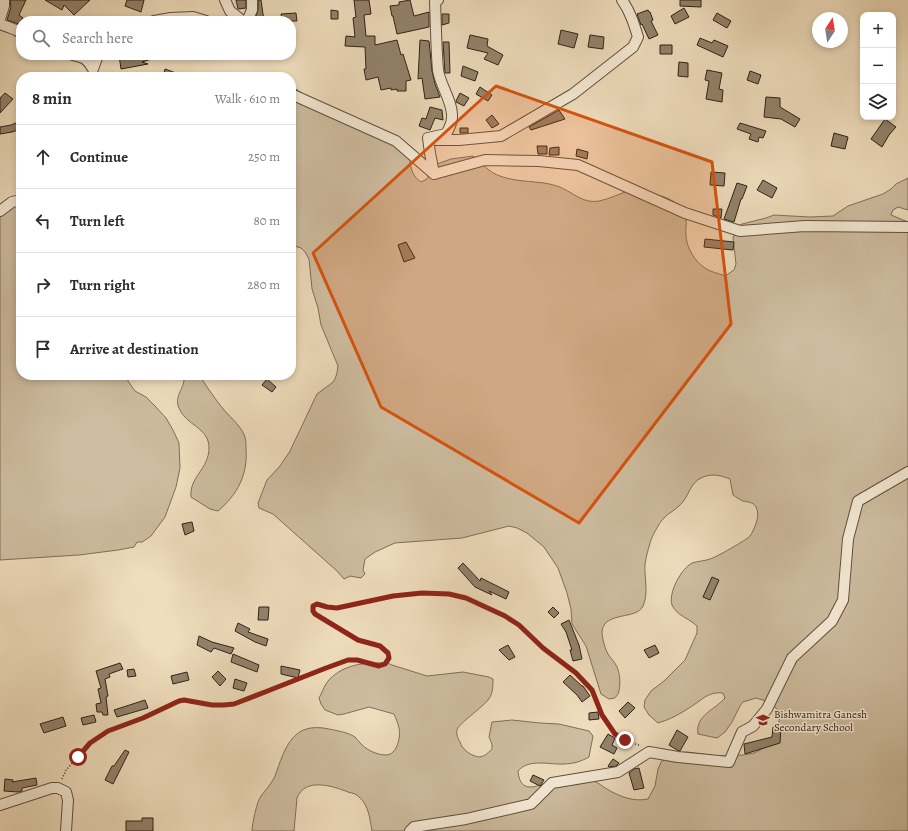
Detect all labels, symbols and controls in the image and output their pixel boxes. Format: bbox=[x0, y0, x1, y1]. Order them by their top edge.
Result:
north arrow bbox=[812, 12, 848, 48]
map controls bbox=[860, 12, 896, 120]
button: + bbox=[860, 12, 896, 48]
search box bbox=[16, 16, 296, 60]
icon: search bbox=[30, 27, 52, 49]
text: Search here bbox=[62, 28, 133, 48]
button: − bbox=[860, 48, 896, 84]
button: layers bbox=[860, 84, 896, 120]
text: 8 min bbox=[32, 87, 72, 110]
text: Walk · 610 m bbox=[215, 90, 280, 107]
icon: ahead bbox=[32, 146, 54, 168]
text: Continue bbox=[70, 147, 128, 167]
text: 250 m bbox=[248, 148, 280, 165]
icon: left bbox=[32, 210, 54, 232]
text: Turn left bbox=[70, 211, 125, 231]
text: 80 m bbox=[253, 212, 280, 229]
icon: right bbox=[32, 274, 54, 296]
text: Turn right bbox=[70, 275, 135, 295]
text: 280 m bbox=[247, 276, 280, 293]
icon: arrive bbox=[32, 338, 54, 360]
text: Arrive at destination bbox=[70, 339, 199, 359]
place label: Bishwamitra Ganesh Secondary School bbox=[774, 707, 867, 735]
school or university icon: Bishwamitra Ganesh Secondary School bbox=[755, 712, 771, 728]
route end bbox=[616, 731, 634, 749]
route start bbox=[69, 748, 87, 766]

